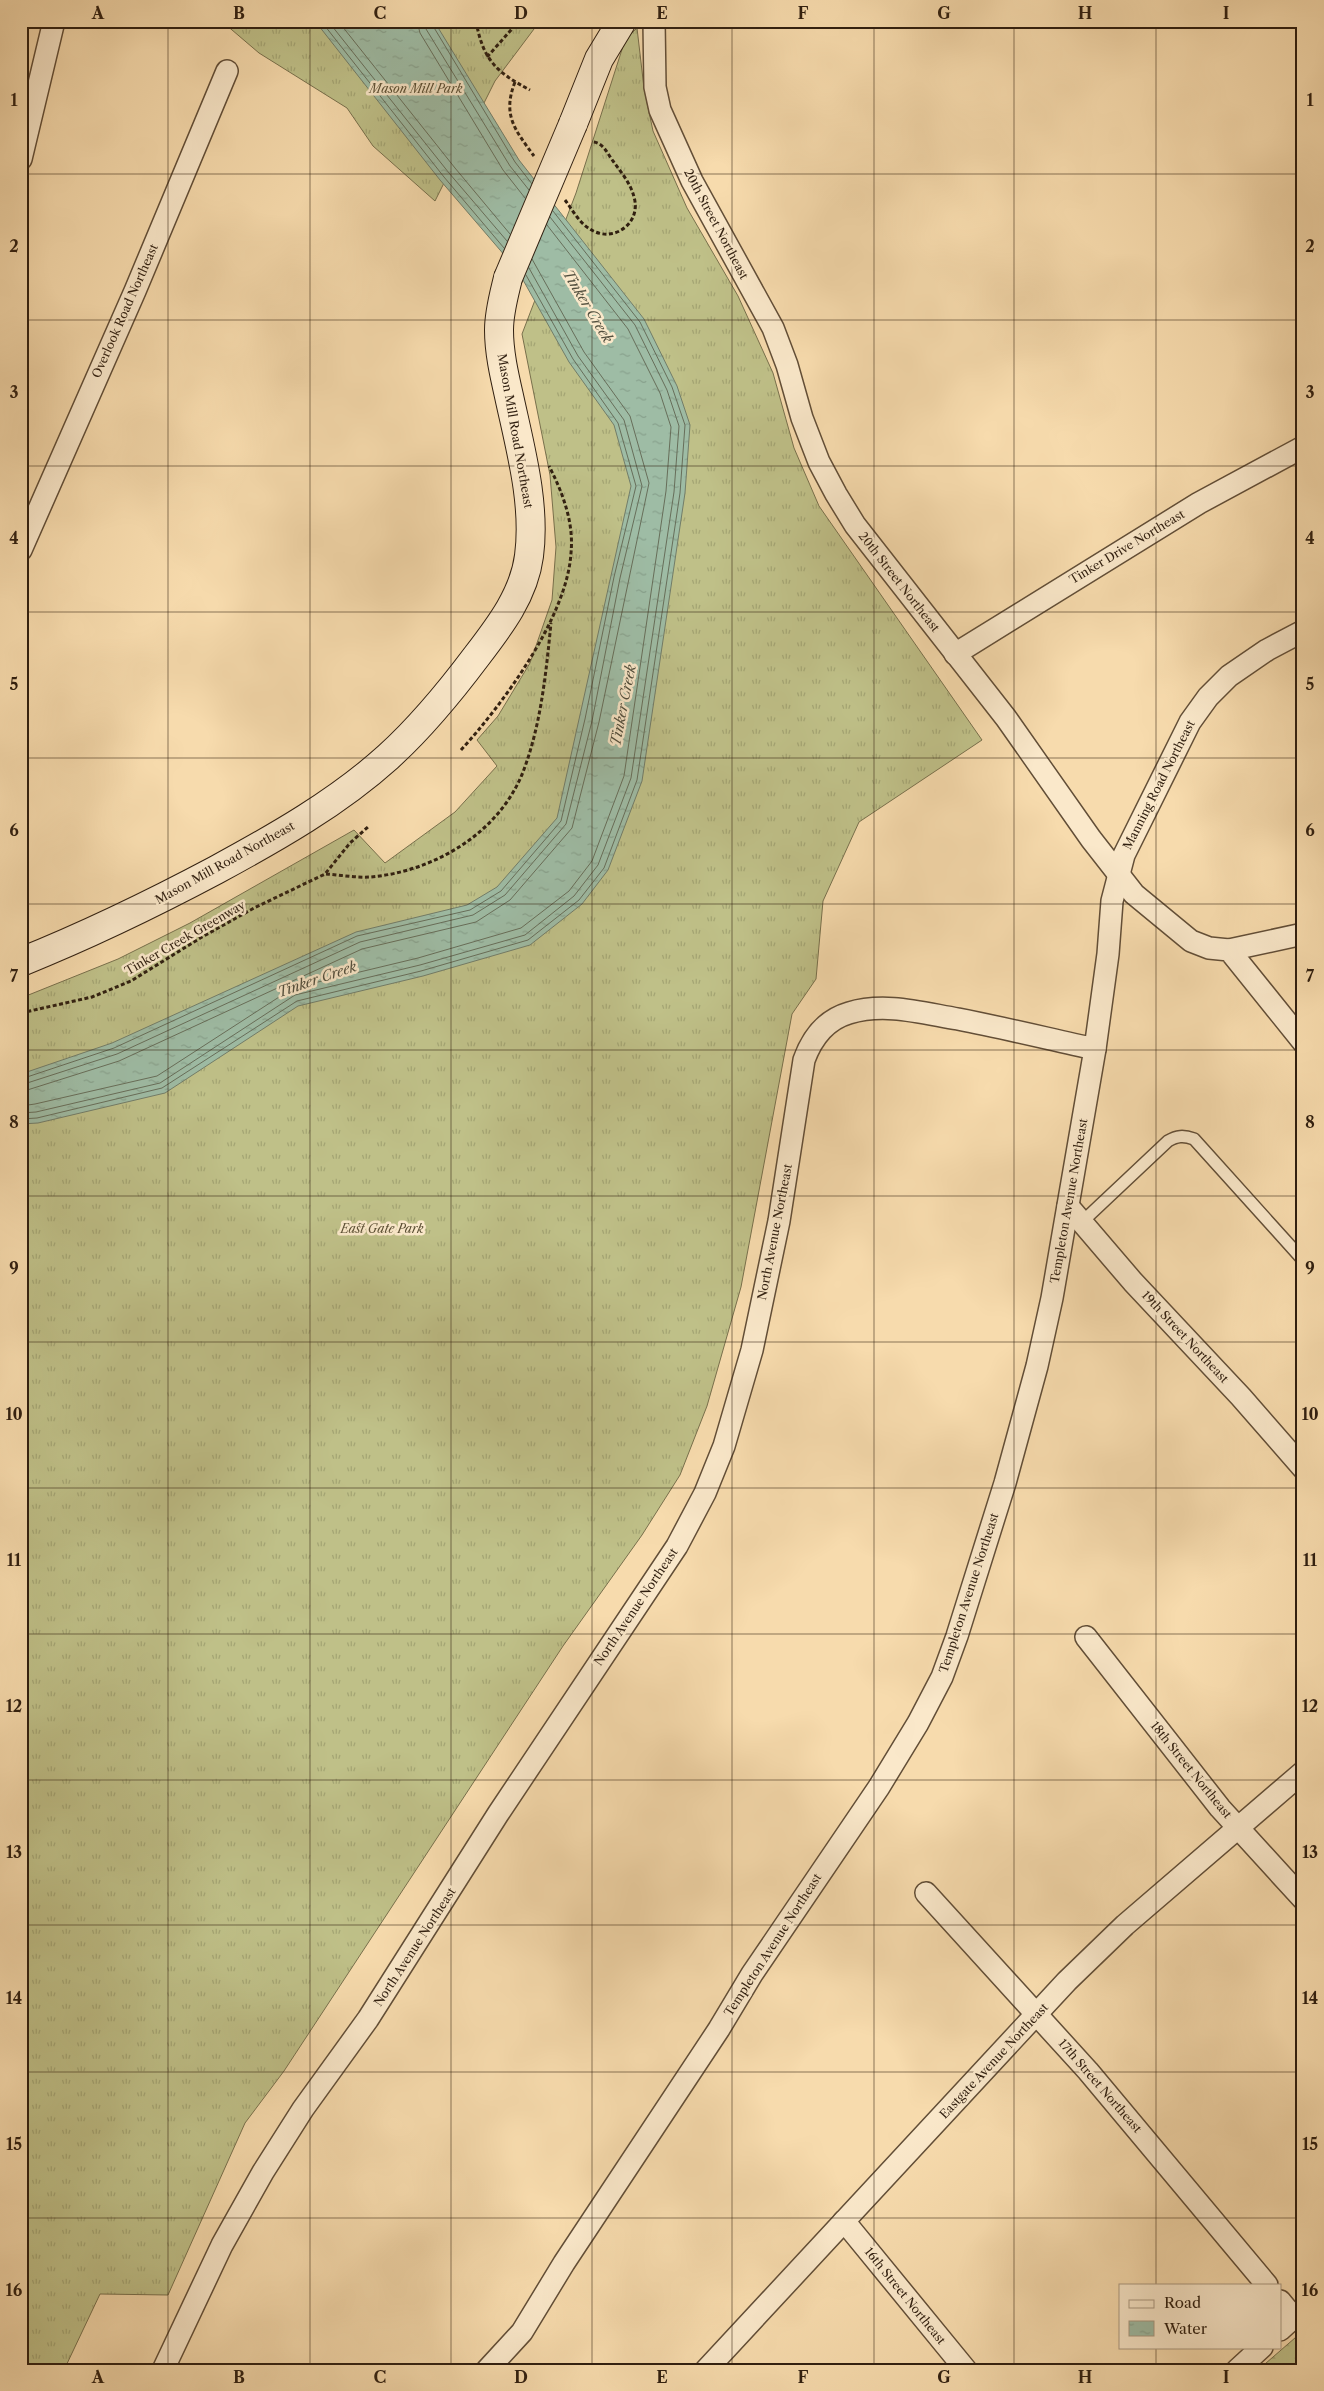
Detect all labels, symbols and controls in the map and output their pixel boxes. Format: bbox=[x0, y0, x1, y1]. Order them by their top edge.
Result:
text: A bbox=[91, 3, 105, 23]
text: B bbox=[233, 3, 245, 23]
text: C bbox=[374, 3, 386, 23]
text: D bbox=[514, 3, 528, 23]
text: E bbox=[656, 3, 668, 23]
text: F bbox=[798, 3, 809, 23]
text: G bbox=[937, 3, 951, 23]
text: H bbox=[1078, 3, 1092, 23]
text: I bbox=[1223, 3, 1230, 23]
park label: Mason Mill Park bbox=[368, 81, 463, 96]
text: 1 bbox=[10, 90, 18, 110]
text: 1 bbox=[1306, 90, 1314, 110]
street label: 20th Street Northeast bbox=[681, 166, 752, 282]
text: 2 bbox=[9, 236, 19, 256]
text: 2 bbox=[1305, 236, 1315, 256]
street label: Overlook Road Northeast bbox=[88, 241, 161, 380]
water label: Tinker Creek bbox=[559, 266, 617, 347]
street label: Mason Mill Road Northeast bbox=[494, 352, 537, 510]
text: 3 bbox=[9, 382, 19, 402]
text: 3 bbox=[1305, 382, 1315, 402]
street label: Tinker Drive Northeast bbox=[1066, 506, 1188, 587]
text: 4 bbox=[9, 528, 19, 548]
text: 4 bbox=[1305, 528, 1315, 548]
street label: 20th Street Northeast bbox=[856, 529, 944, 635]
water label: Tinker Creek bbox=[606, 662, 640, 747]
text: 5 bbox=[10, 674, 19, 694]
text: 5 bbox=[1306, 674, 1315, 694]
street label: Manning Road Northeast bbox=[1119, 717, 1198, 852]
street label: Mason Mill Road Northeast bbox=[153, 818, 298, 907]
text: 6 bbox=[9, 820, 19, 840]
text: 6 bbox=[1305, 820, 1315, 840]
street label: Tinker Creek Greenway bbox=[122, 897, 248, 978]
water label: Tinker Creek bbox=[275, 957, 360, 1001]
text: 7 bbox=[10, 966, 19, 986]
text: 7 bbox=[1306, 966, 1315, 986]
text: 8 bbox=[9, 1112, 19, 1132]
text: 8 bbox=[1305, 1112, 1315, 1132]
street label: Templeton Avenue Northeast bbox=[1047, 1116, 1091, 1285]
street label: North Avenue Northeast bbox=[754, 1162, 795, 1301]
park label: East Gate Park bbox=[340, 1221, 424, 1236]
text: 9 bbox=[9, 1258, 19, 1278]
text: 9 bbox=[1305, 1258, 1315, 1278]
street label: 19th Street Northeast bbox=[1139, 1287, 1232, 1386]
text: 10 bbox=[5, 1404, 23, 1424]
text: 10 bbox=[1301, 1404, 1319, 1424]
street label: Templeton Avenue Northeast bbox=[936, 1510, 1002, 1675]
street label: North Avenue Northeast bbox=[591, 1544, 681, 1668]
text: 11 bbox=[7, 1550, 22, 1570]
text: 11 bbox=[1303, 1550, 1318, 1570]
text: 12 bbox=[6, 1696, 22, 1716]
text: 12 bbox=[1302, 1696, 1318, 1716]
street label: 18th Street Northeast bbox=[1148, 1718, 1236, 1822]
text: 13 bbox=[6, 1842, 22, 1862]
text: 13 bbox=[1302, 1842, 1318, 1862]
street label: Templeton Avenue Northeast bbox=[721, 1870, 825, 2019]
street label: North Avenue Northeast bbox=[371, 1884, 459, 2009]
text: 14 bbox=[6, 1988, 22, 2008]
text: 14 bbox=[1302, 1988, 1318, 2008]
street label: Eastgate Avenue Northeast bbox=[936, 1999, 1052, 2121]
street label: 17th Street Northeast bbox=[1056, 2036, 1146, 2136]
text: 15 bbox=[6, 2134, 22, 2154]
text: 15 bbox=[1302, 2134, 1318, 2154]
street label: 16th Street Northeast bbox=[862, 2244, 950, 2348]
text: 16 bbox=[6, 2280, 23, 2300]
text: 16 bbox=[1302, 2280, 1319, 2300]
legend bbox=[1119, 2284, 1282, 2348]
text: Road bbox=[1164, 2293, 1201, 2312]
text: Water bbox=[1163, 2319, 1208, 2338]
text: A bbox=[91, 2367, 105, 2387]
text: B bbox=[233, 2367, 245, 2387]
text: C bbox=[374, 2367, 386, 2387]
text: D bbox=[514, 2367, 528, 2387]
text: E bbox=[656, 2367, 668, 2387]
text: F bbox=[798, 2367, 809, 2387]
text: G bbox=[937, 2367, 951, 2387]
text: H bbox=[1078, 2367, 1092, 2387]
text: I bbox=[1223, 2367, 1230, 2387]

